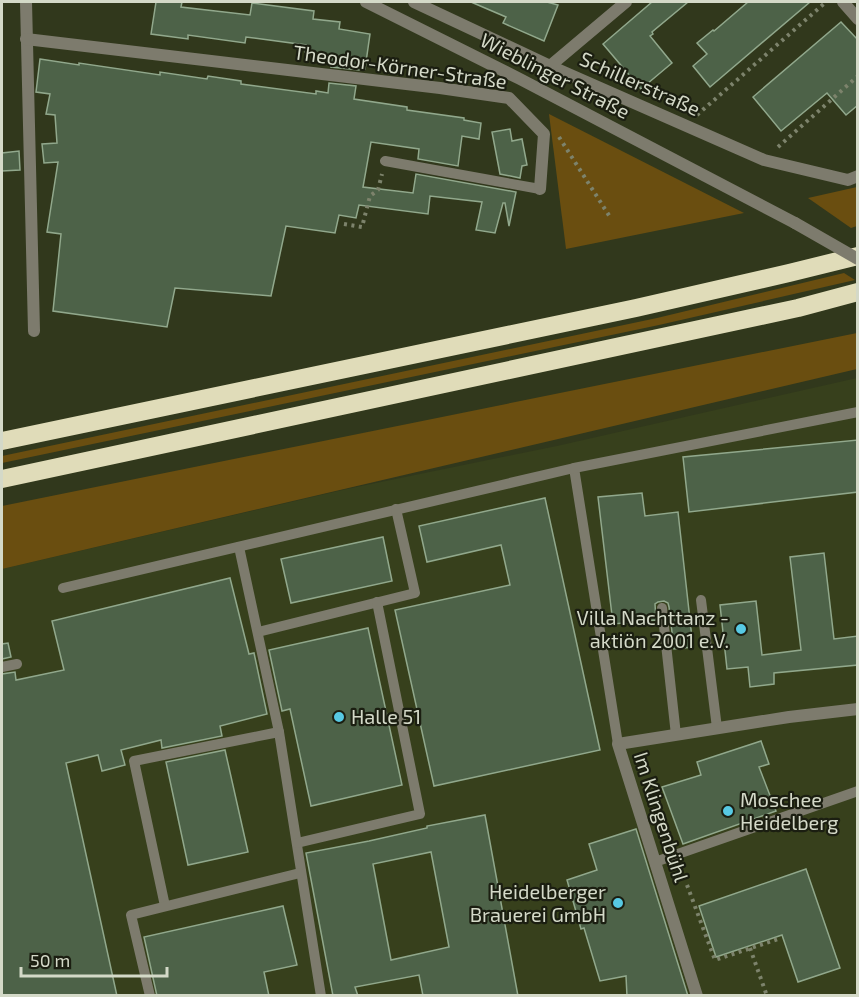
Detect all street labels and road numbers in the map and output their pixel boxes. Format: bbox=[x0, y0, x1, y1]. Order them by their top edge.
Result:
street label: Wieblinger Straße bbox=[477, 27, 634, 123]
street label: Theodor-Körner-Straße bbox=[292, 39, 508, 93]
street label: Schillerstraße bbox=[576, 46, 704, 120]
street label: Im Klingenbühl bbox=[630, 749, 694, 885]

